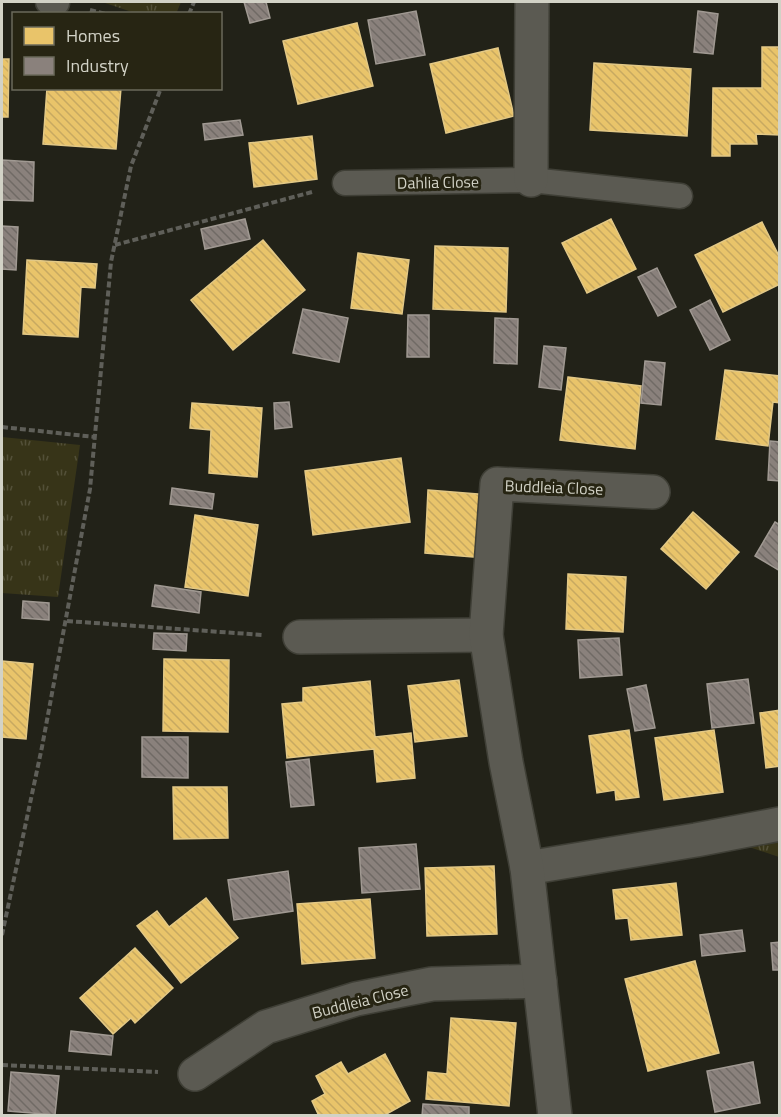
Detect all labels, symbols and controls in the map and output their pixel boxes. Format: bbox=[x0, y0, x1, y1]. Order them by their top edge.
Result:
legend bbox=[12, 12, 222, 90]
text: Homes bbox=[66, 22, 120, 49]
text: Industry bbox=[66, 52, 129, 79]
street label: Dahlia Close bbox=[397, 169, 479, 195]
street label: Buddleia Close bbox=[504, 473, 604, 501]
street label: Buddleia Close bbox=[309, 977, 411, 1025]

